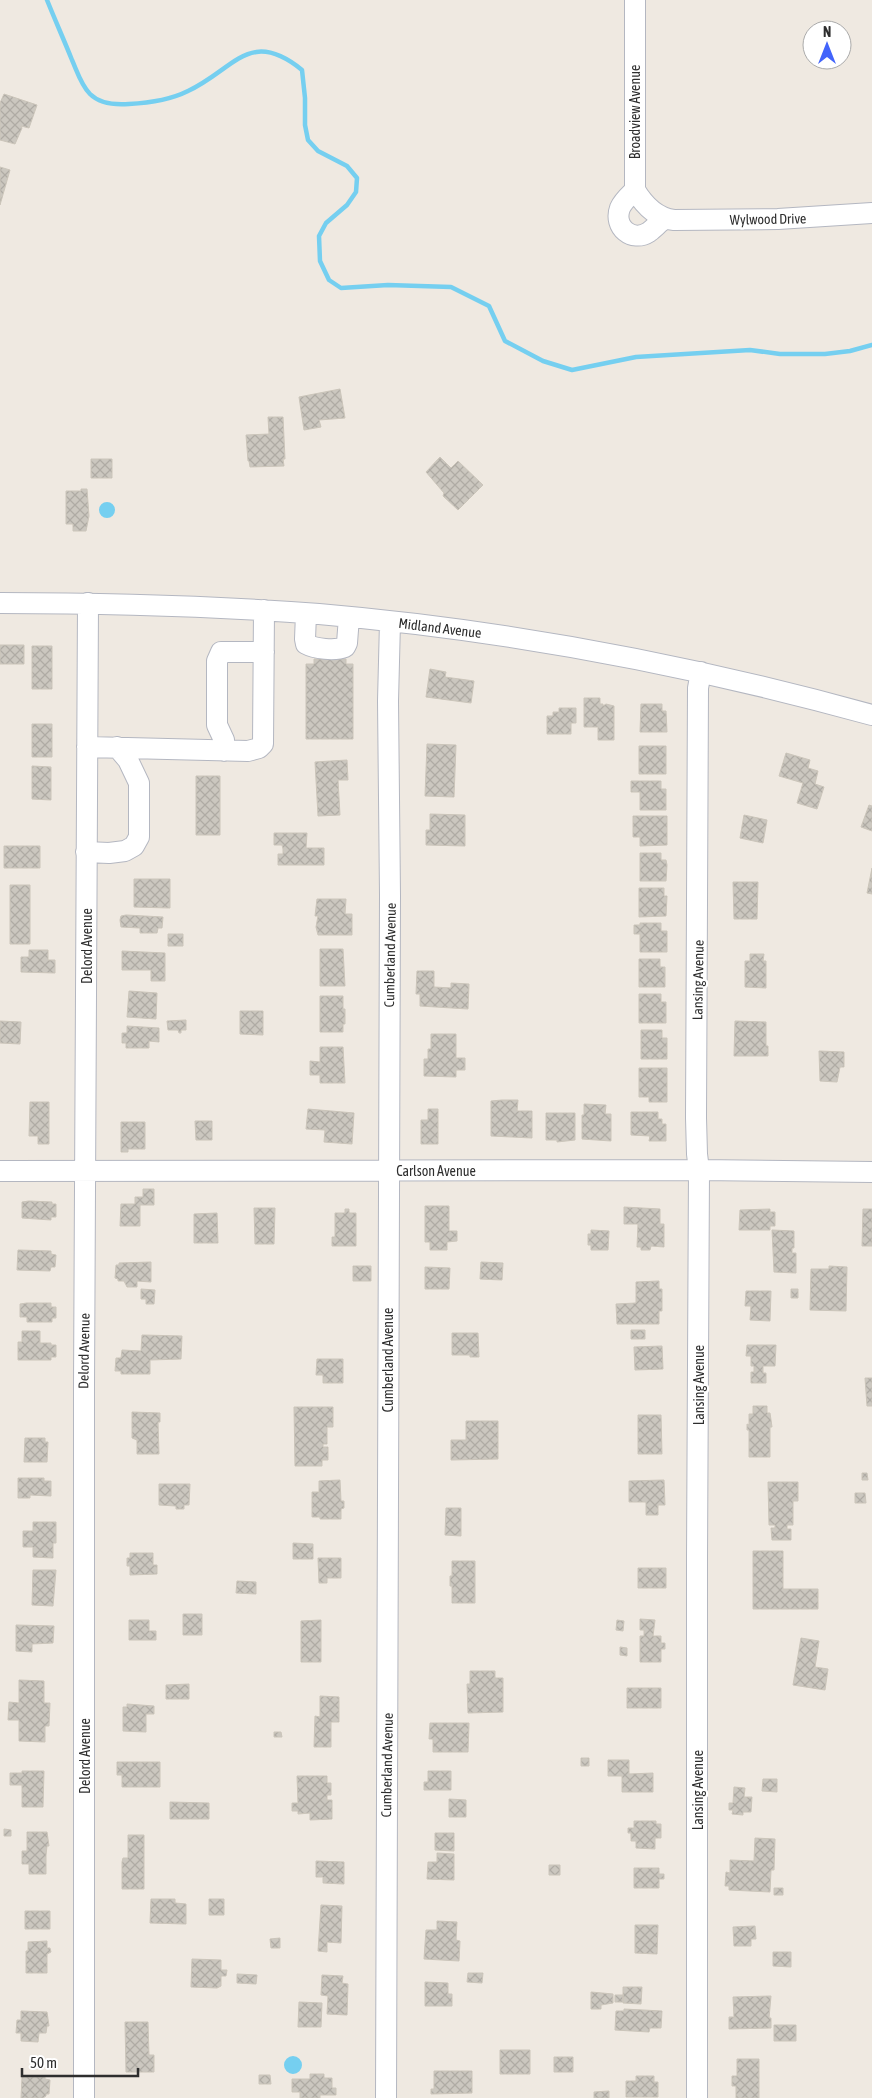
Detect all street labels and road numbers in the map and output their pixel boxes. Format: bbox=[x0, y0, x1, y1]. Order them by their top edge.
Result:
street label: Broadview Avenue bbox=[627, 65, 643, 159]
street label: Wylwood Drive bbox=[730, 210, 806, 228]
street label: Midland Avenue bbox=[398, 615, 482, 641]
street label: Cumberland Avenue bbox=[381, 903, 399, 1007]
street label: Delord Avenue bbox=[79, 908, 95, 984]
street label: Lansing Avenue bbox=[689, 940, 707, 1020]
street label: Carlson Avenue bbox=[396, 1163, 476, 1179]
street label: Cumberland Avenue bbox=[380, 1308, 396, 1412]
street label: Delord Avenue bbox=[75, 1313, 93, 1389]
street label: Lansing Avenue bbox=[691, 1345, 707, 1425]
street label: Cumberland Avenue bbox=[378, 1713, 396, 1817]
street label: Delord Avenue bbox=[77, 1718, 93, 1794]
street label: Lansing Avenue bbox=[690, 1750, 706, 1830]

